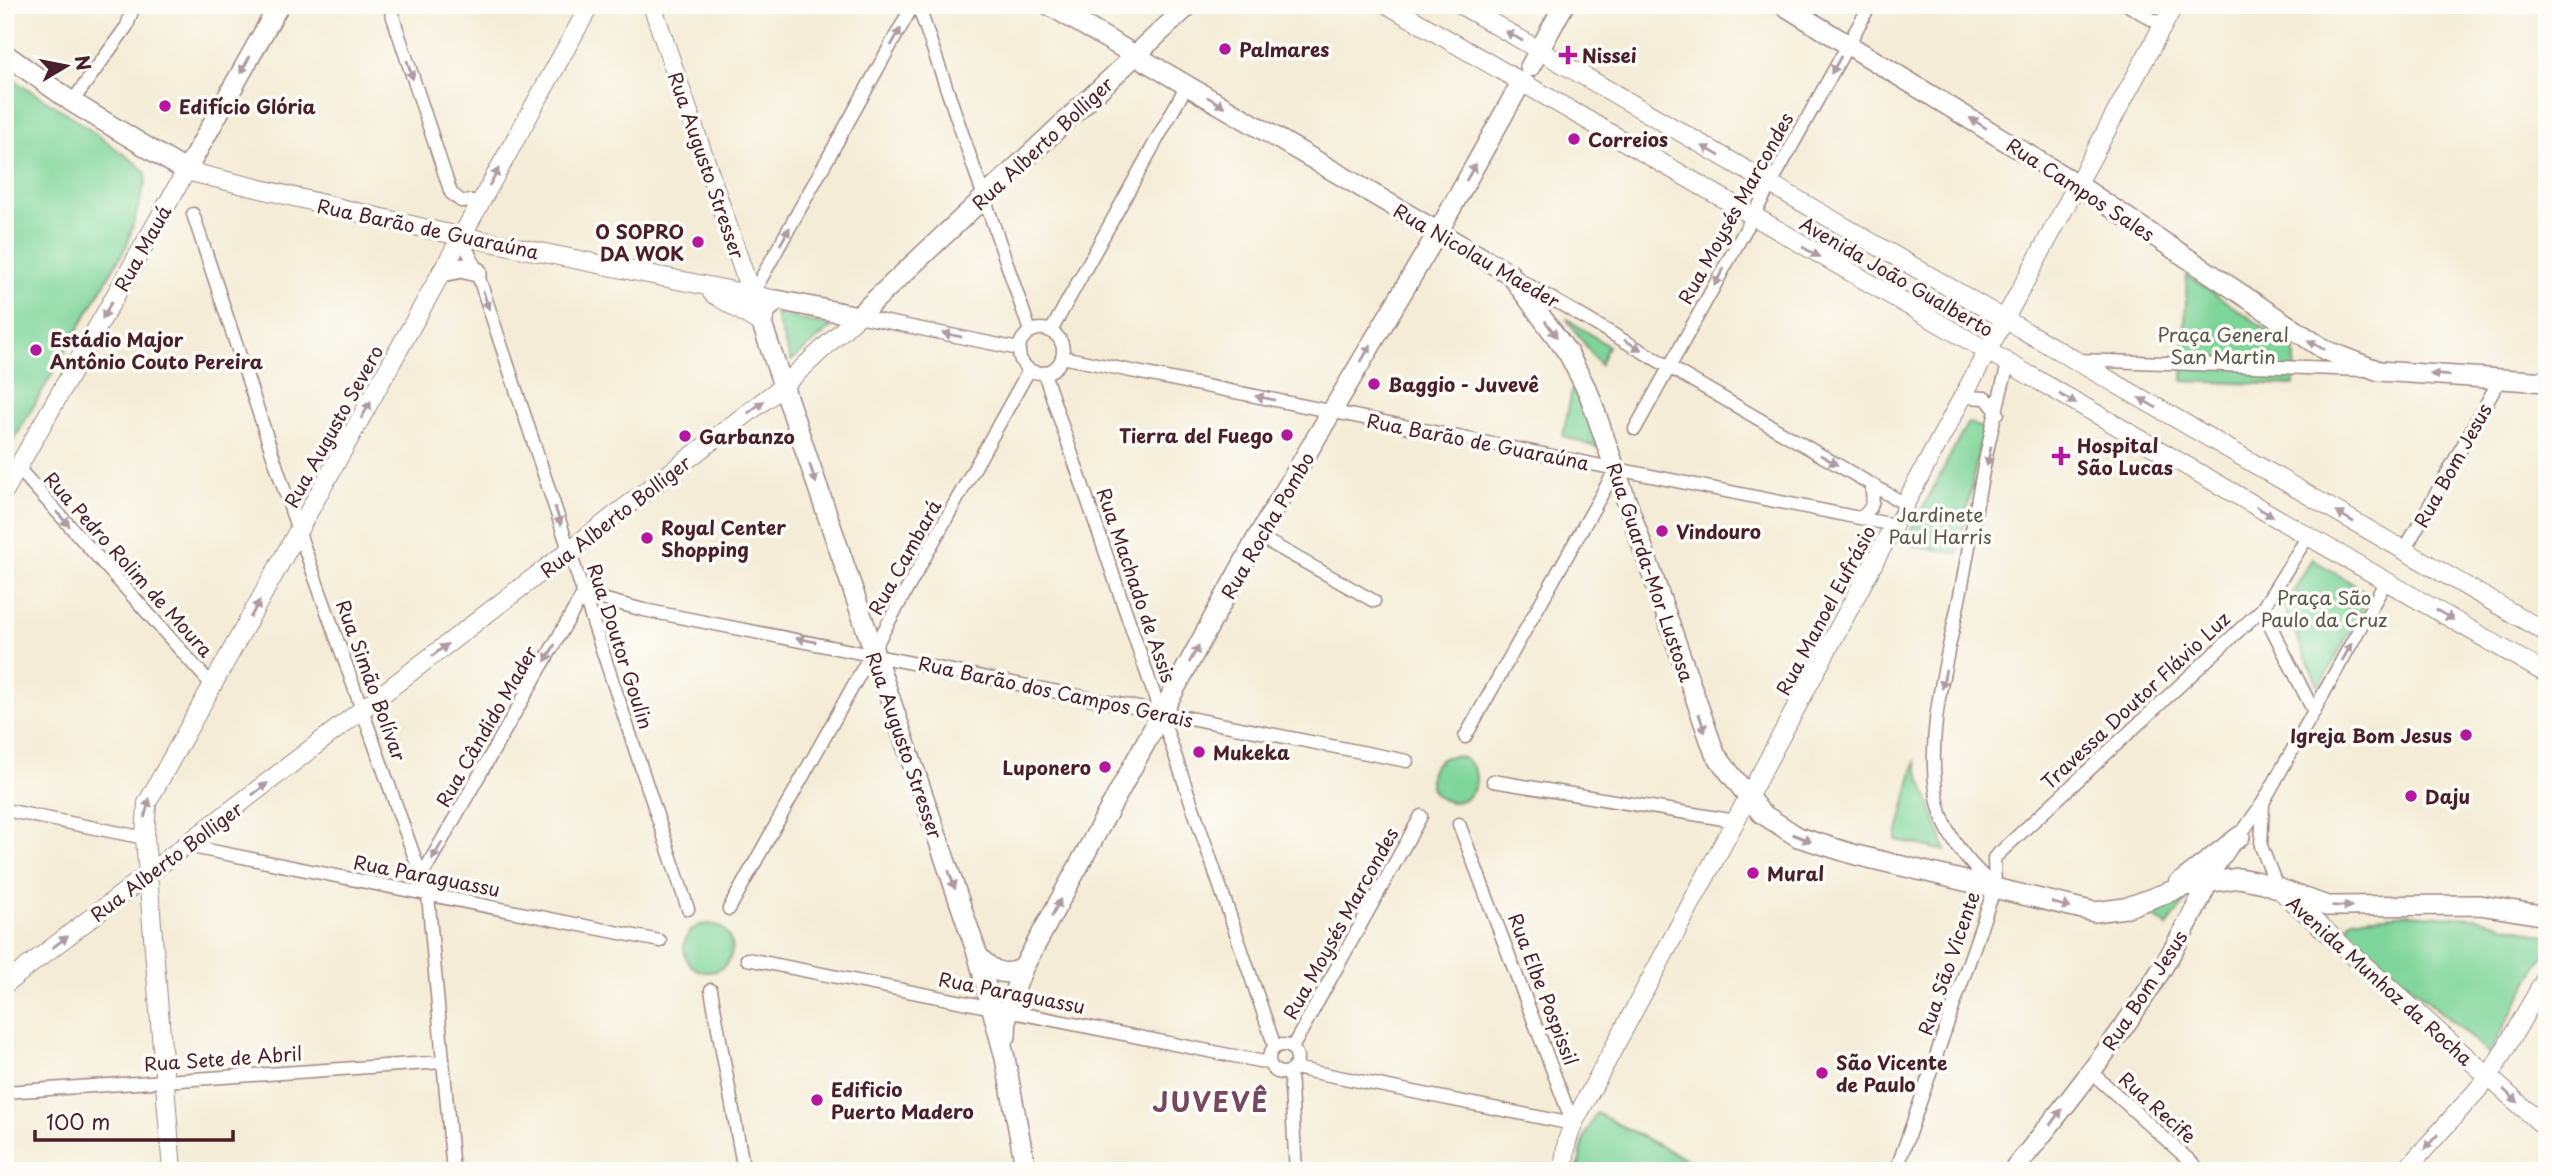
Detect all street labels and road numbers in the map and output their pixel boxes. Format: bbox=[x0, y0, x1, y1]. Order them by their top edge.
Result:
street label: Rua Augusto Stresser bbox=[662, 68, 752, 262]
street label: Rua Alberto Bolliger bbox=[965, 70, 1119, 216]
street label: Rua Moysés Marcondes bbox=[1671, 107, 1799, 309]
street label: Rua Campos Sales bbox=[2001, 131, 2161, 247]
street label: Rua Barão de Guaraúna bbox=[315, 191, 542, 265]
street label: Rua Nicolau Maeder bbox=[1389, 196, 1565, 314]
street label: Rua Mauá bbox=[107, 200, 177, 296]
street label: Avenida João Gualberto bbox=[1795, 209, 1999, 343]
street label: Rua Augusto Severo bbox=[277, 340, 389, 512]
street label: Rua Bom Jesus bbox=[2406, 398, 2498, 532]
street label: Rua Barão de Guaraúna bbox=[1365, 406, 1592, 476]
street label: Rua Rocha Pombo bbox=[1213, 446, 1321, 604]
street label: Rua Alberto Bolliger bbox=[534, 448, 696, 584]
street label: Rua Guarda-Mor Lustosa bbox=[1600, 459, 1702, 685]
street label: Rua Pedro Rolim de Moura bbox=[38, 465, 220, 663]
street label: Rua Machado de Assis bbox=[1091, 484, 1184, 686]
street label: Rua Cambará bbox=[861, 494, 947, 620]
street label: Rua Manoel Eufrásio bbox=[1768, 520, 1882, 700]
street label: Rua Doutor Goulin bbox=[581, 560, 661, 732]
street label: Rua Simão Bolívar bbox=[330, 596, 414, 765]
street label: Travessa Doutor Flávio Luz bbox=[2034, 605, 2236, 795]
street label: Rua Cândido Mader bbox=[428, 640, 544, 812]
street label: Rua Augusto Stresser bbox=[860, 648, 950, 842]
street label: Rua Barão dos Campos Gerais bbox=[916, 648, 1196, 734]
street label: Rua Alberto Bolliger bbox=[84, 794, 248, 928]
street label: Rua Moysés Marcondes bbox=[1276, 822, 1404, 1024]
street label: Rua Paraguassu bbox=[351, 847, 503, 903]
street label: Rua São Vicente bbox=[1910, 887, 1986, 1039]
street label: Avenida Munhoz da Rocha bbox=[2281, 889, 2479, 1071]
street label: Rua Elbe Pospissil bbox=[1502, 909, 1586, 1069]
street label: Rua Bom Jesus bbox=[2095, 924, 2193, 1056]
street label: Rua Paraguassu bbox=[936, 964, 1088, 1020]
street label: Rua Sete de Abril bbox=[143, 1039, 303, 1077]
street label: Rua Recife bbox=[2113, 1065, 2203, 1149]

